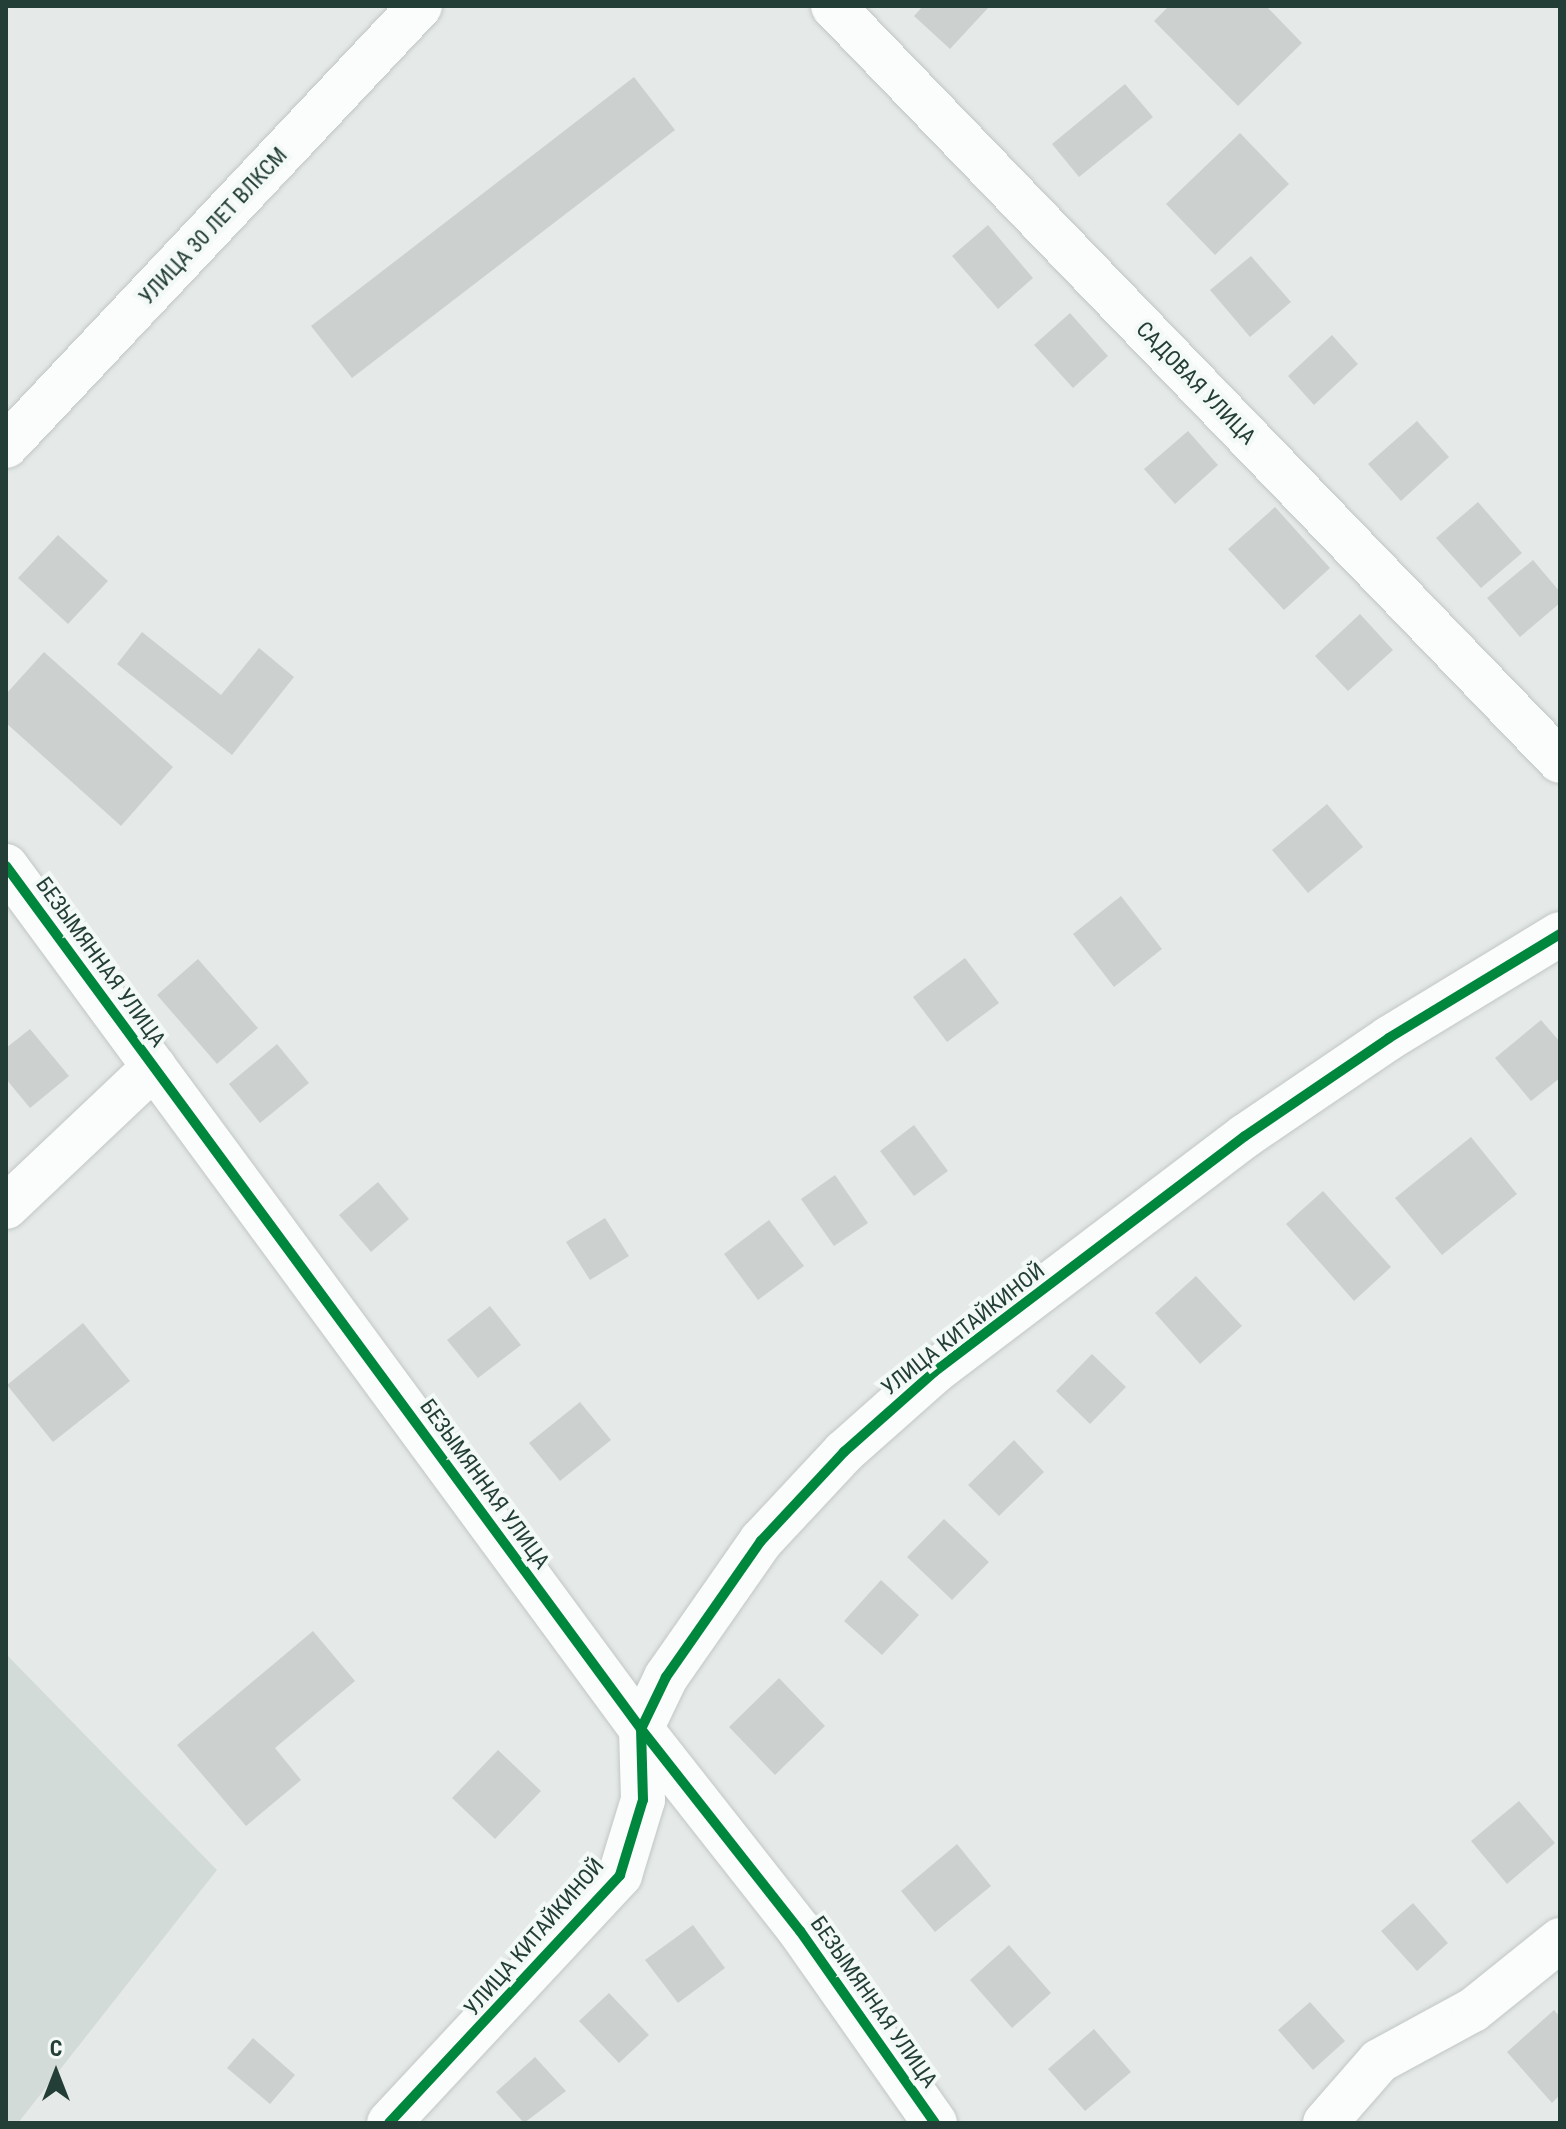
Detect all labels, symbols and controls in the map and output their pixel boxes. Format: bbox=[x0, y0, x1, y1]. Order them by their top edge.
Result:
street label: УЛИЦА 30 ЛЕТ ВЛКСМ bbox=[133, 142, 293, 310]
street label: САДОВАЯ УЛИЦА bbox=[1131, 316, 1261, 450]
street label: БЕЗЫМЯННАЯ УЛИЦА bbox=[31, 872, 171, 1052]
street label: УЛИЦА КИТАЙКИНОЙ bbox=[876, 1257, 1050, 1401]
street label: БЕЗЫМЯННАЯ УЛИЦА bbox=[415, 1394, 555, 1574]
street label: УЛИЦА КИТАЙКИНОЙ bbox=[459, 1853, 609, 2021]
street label: БЕЗЫМЯННАЯ УЛИЦА bbox=[805, 1911, 943, 2093]
north arrow bbox=[16, 2033, 96, 2113]
text: С bbox=[50, 2036, 62, 2061]

